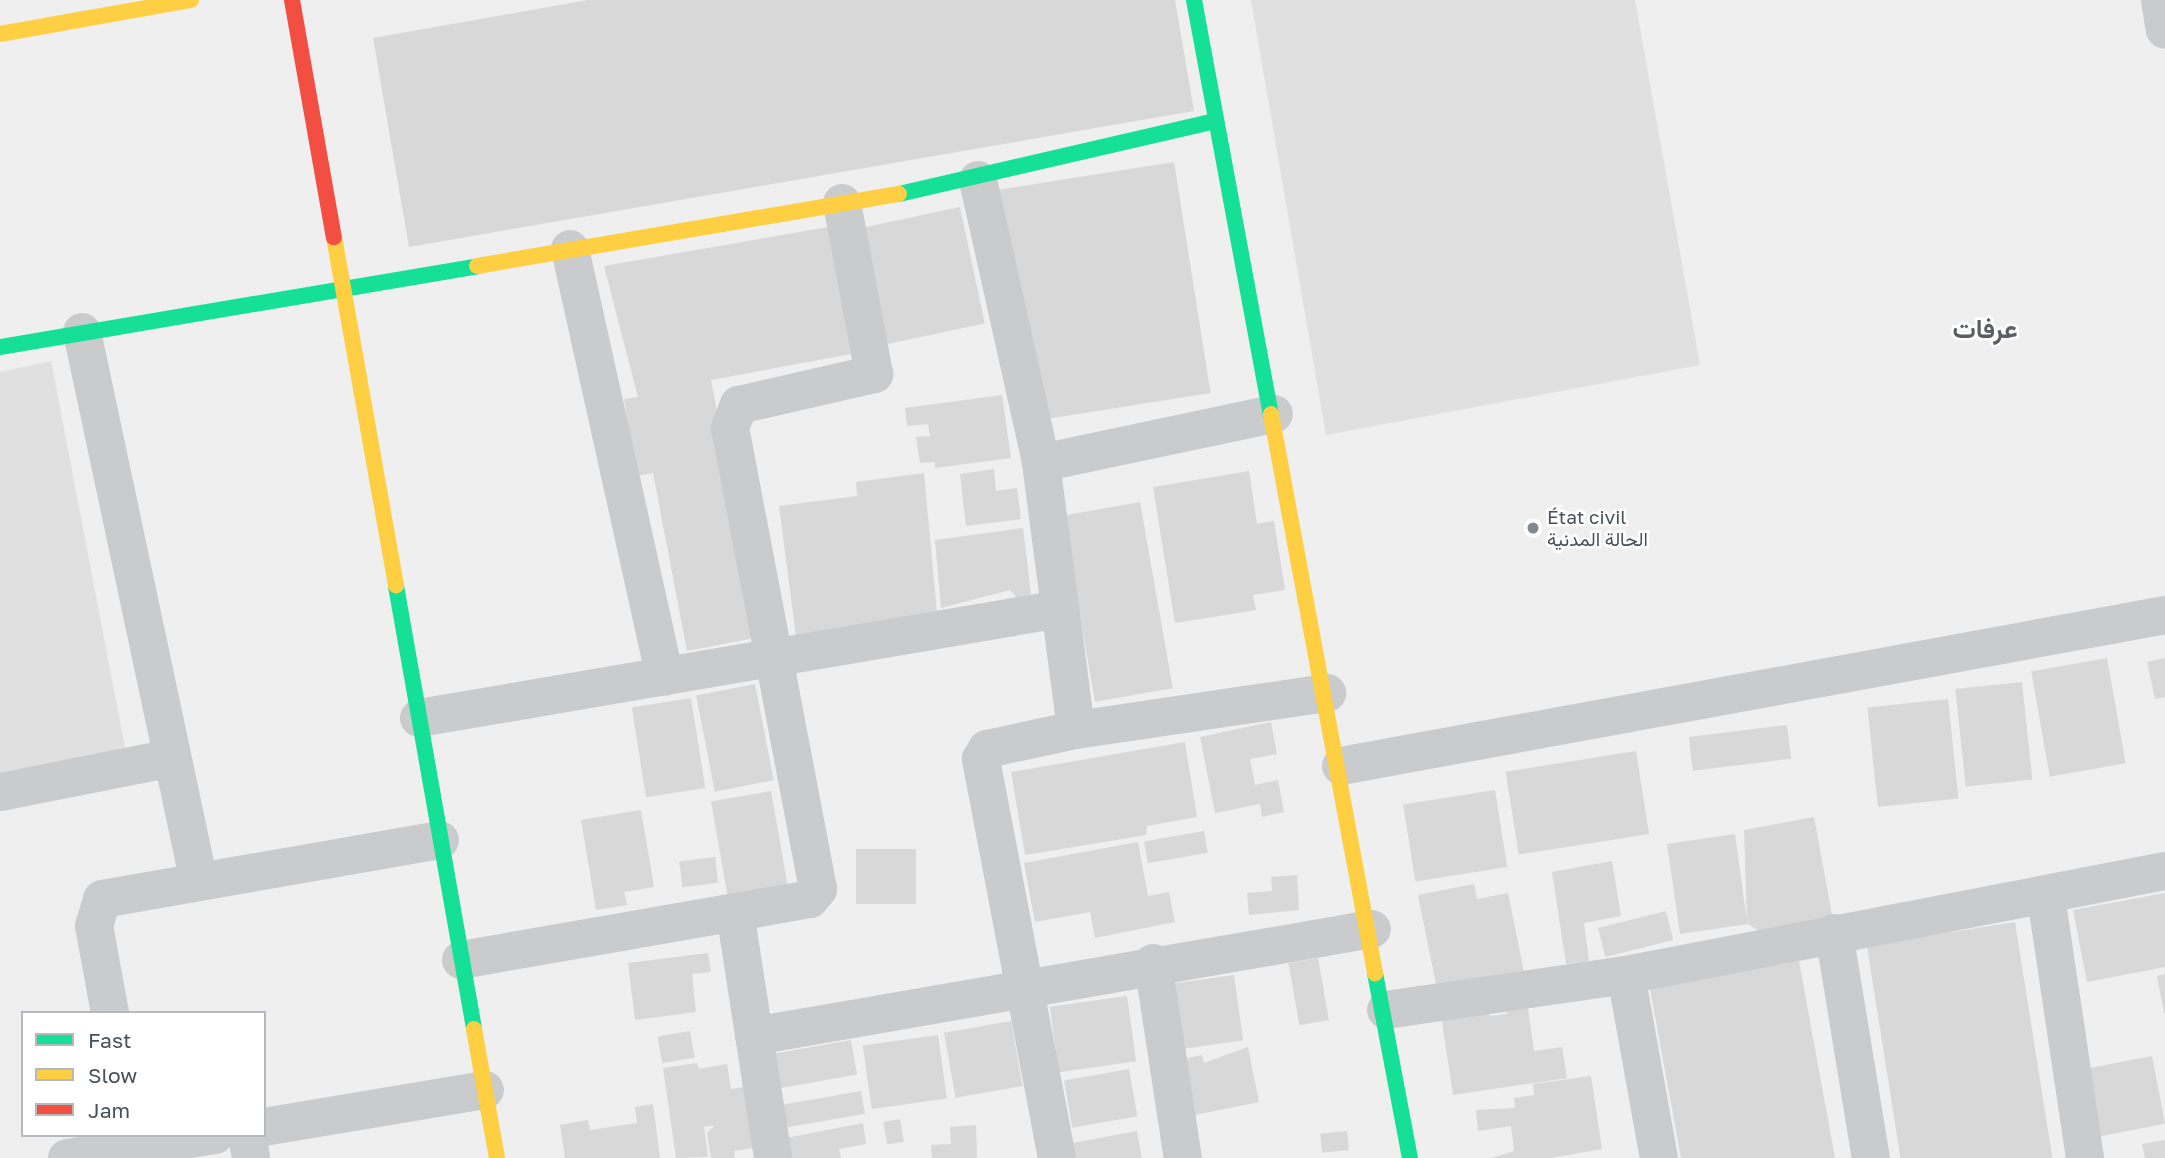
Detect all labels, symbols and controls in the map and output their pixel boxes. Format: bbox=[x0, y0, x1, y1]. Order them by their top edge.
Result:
district label: عرفات bbox=[1953, 313, 2017, 345]
place label: État civil الحالة المدنية bbox=[1547, 506, 1648, 550]
marker: État civil الحالة المدنية bbox=[1525, 520, 1541, 536]
legend bbox=[21, 1011, 266, 1137]
text: Fast bbox=[88, 1027, 131, 1053]
text: Slow bbox=[88, 1062, 137, 1088]
text: Jam bbox=[88, 1097, 130, 1123]

